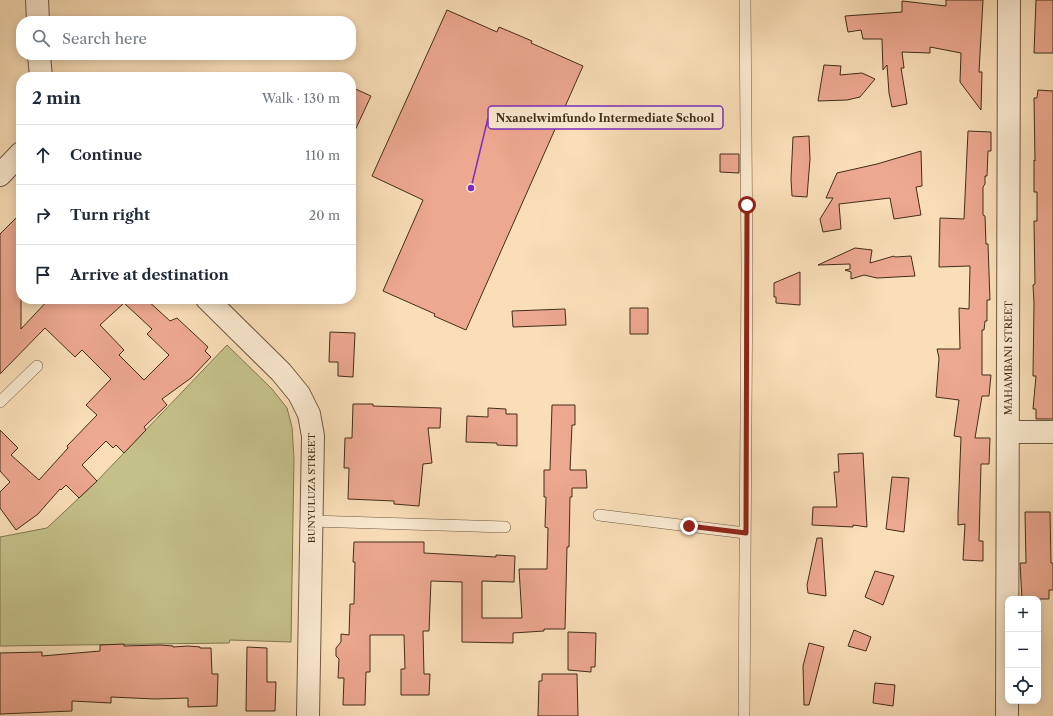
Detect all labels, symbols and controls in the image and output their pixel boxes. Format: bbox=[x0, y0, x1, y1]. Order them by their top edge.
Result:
search box bbox=[16, 16, 356, 60]
icon: search bbox=[30, 27, 52, 49]
text: Search here bbox=[62, 29, 147, 48]
text: 2 min bbox=[32, 88, 81, 108]
text: Walk · 130 m bbox=[262, 90, 340, 106]
callout: Nxanelwimfundo Intermediate School bbox=[488, 106, 723, 129]
text: Nxanelwimfundo Intermediate School bbox=[496, 111, 714, 125]
icon: ahead bbox=[32, 144, 54, 166]
text: Continue bbox=[70, 145, 142, 164]
text: 110 m bbox=[305, 147, 340, 163]
route start bbox=[738, 196, 756, 214]
icon: right bbox=[32, 204, 54, 226]
text: Turn right bbox=[70, 205, 150, 224]
text: 20 m bbox=[309, 207, 340, 223]
icon: arrive bbox=[32, 264, 54, 286]
text: Arrive at destination bbox=[70, 265, 229, 284]
street label: MAHAMBANI STREET bbox=[1001, 300, 1015, 415]
street label: BUNYULUZA STREET bbox=[305, 432, 318, 543]
route end bbox=[680, 517, 698, 535]
map controls bbox=[1005, 596, 1041, 704]
button: + bbox=[1005, 596, 1041, 632]
button: − bbox=[1005, 632, 1041, 668]
button: locate bbox=[1005, 668, 1041, 704]

